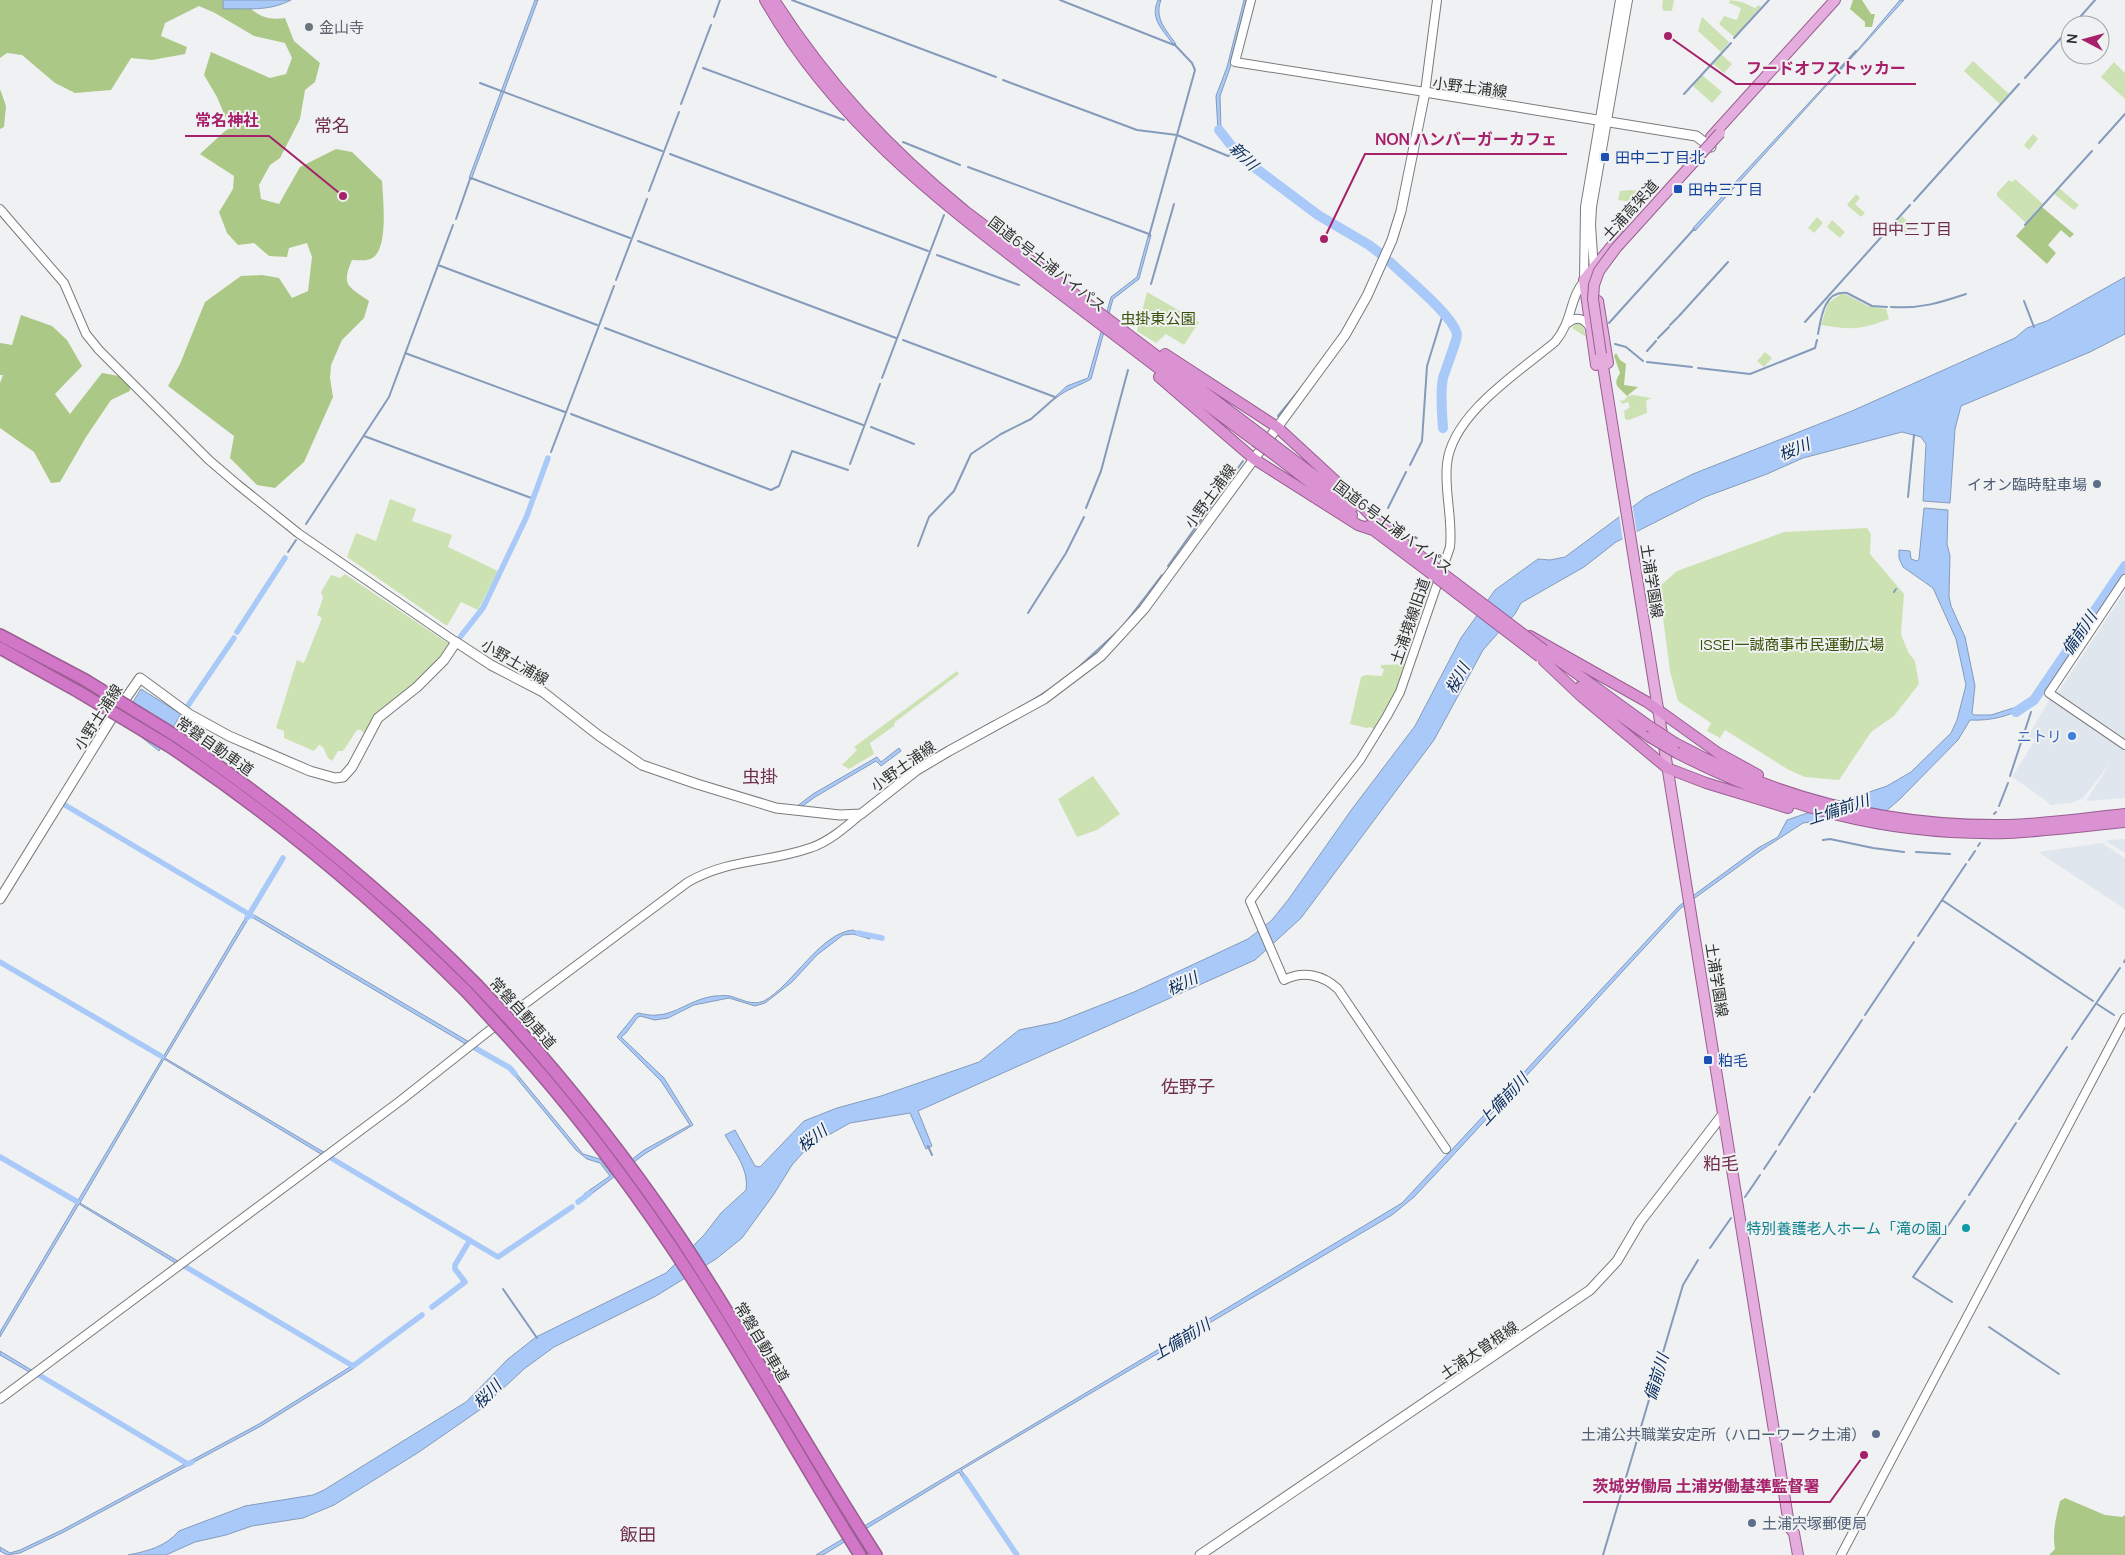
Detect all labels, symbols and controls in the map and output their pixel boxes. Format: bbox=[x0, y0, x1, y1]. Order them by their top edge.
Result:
north arrow bbox=[2060, 15, 2110, 65]
place label: 金山寺 bbox=[319, 17, 364, 38]
marker: 金山寺 bbox=[303, 21, 315, 33]
text: N bbox=[2062, 33, 2082, 45]
callout: フードオフストッカー bbox=[1736, 53, 1916, 84]
text: フードオフストッカー bbox=[1746, 57, 1906, 79]
street label: 小野土浦線 bbox=[1431, 72, 1509, 102]
callout: 常名神社 bbox=[185, 105, 269, 136]
text: 常名神社 bbox=[195, 109, 259, 131]
district label: 常名 bbox=[314, 113, 350, 137]
callout: NON ハンバーガーカフェ bbox=[1365, 123, 1567, 154]
text: NON ハンバーガーカフェ bbox=[1375, 128, 1557, 150]
water label: 新川 bbox=[1225, 137, 1265, 176]
place label: 田中二丁目北 bbox=[1615, 147, 1705, 168]
marker: 田中二丁目北 bbox=[1599, 151, 1611, 163]
street label: 土浦高架道 bbox=[1597, 175, 1663, 245]
place label: 田中三丁目 bbox=[1688, 179, 1763, 200]
marker: 田中三丁目 bbox=[1672, 183, 1684, 195]
street label: 国道6号土浦バイパス bbox=[984, 211, 1110, 317]
district label: 田中三丁目 bbox=[1872, 218, 1952, 240]
park label: 虫掛東公園 bbox=[1120, 308, 1196, 329]
water label: 桜川 bbox=[1775, 432, 1815, 465]
street label: 小野土浦線 bbox=[1179, 459, 1241, 533]
place label: イオン臨時駐車場 bbox=[1967, 474, 2087, 495]
street label: 国道6号土浦バイパス bbox=[1329, 475, 1457, 579]
marker: イオン臨時駐車場 bbox=[2091, 478, 2103, 490]
street label: 土浦学園線 bbox=[1636, 542, 1668, 620]
street label: 土浦境線旧道 bbox=[1385, 575, 1435, 667]
water label: 備前川 bbox=[2056, 605, 2103, 659]
street label: 小野土浦線 bbox=[477, 634, 553, 690]
park label: ISSEI一誠商事市民運動広場 bbox=[1700, 634, 1884, 655]
water label: 桜川 bbox=[1440, 657, 1475, 697]
street label: 小野土浦線 bbox=[69, 680, 127, 754]
street label: 常磐自動車道 bbox=[172, 712, 258, 780]
place label: ニトリ bbox=[2017, 726, 2062, 747]
marker: ニトリ bbox=[2066, 730, 2078, 742]
street label: 小野土浦線 bbox=[866, 736, 940, 796]
district label: 虫掛 bbox=[742, 764, 778, 788]
water label: 上備前川 bbox=[1804, 788, 1874, 829]
street label: 土浦学園線 bbox=[1701, 941, 1733, 1019]
water label: 桜川 bbox=[1163, 965, 1203, 1000]
street label: 常磐自動車道 bbox=[485, 973, 561, 1053]
place label: 粕毛 bbox=[1718, 1050, 1748, 1071]
marker: 粕毛 bbox=[1702, 1054, 1714, 1066]
water label: 上備前川 bbox=[1473, 1067, 1534, 1130]
district label: 佐野子 bbox=[1161, 1074, 1215, 1098]
water label: 桜川 bbox=[793, 1118, 833, 1157]
district label: 粕毛 bbox=[1703, 1151, 1739, 1175]
place label: 特別養護老人ホーム「滝の園」 bbox=[1746, 1218, 1956, 1239]
marker: 特別養護老人ホーム「滝の園」 bbox=[1960, 1222, 1972, 1234]
street label: 常磐自動車道 bbox=[730, 1298, 794, 1386]
water label: 上備前川 bbox=[1148, 1312, 1216, 1365]
street label: 土浦大曽根線 bbox=[1436, 1316, 1522, 1384]
water label: 備前川 bbox=[1638, 1349, 1674, 1403]
water label: 桜川 bbox=[468, 1373, 507, 1413]
place label: 土浦公共職業安定所（ハローワーク土浦） bbox=[1581, 1424, 1866, 1445]
marker: 土浦公共職業安定所（ハローワーク土浦） bbox=[1870, 1428, 1882, 1440]
callout: 茨城労働局 土浦労働基準監督署 bbox=[1583, 1471, 1830, 1502]
text: 茨城労働局 土浦労働基準監督署 bbox=[1592, 1475, 1820, 1497]
place label: 土浦宍塚郵便局 bbox=[1762, 1513, 1867, 1534]
marker: 土浦宍塚郵便局 bbox=[1746, 1517, 1758, 1529]
district label: 飯田 bbox=[620, 1522, 656, 1546]

